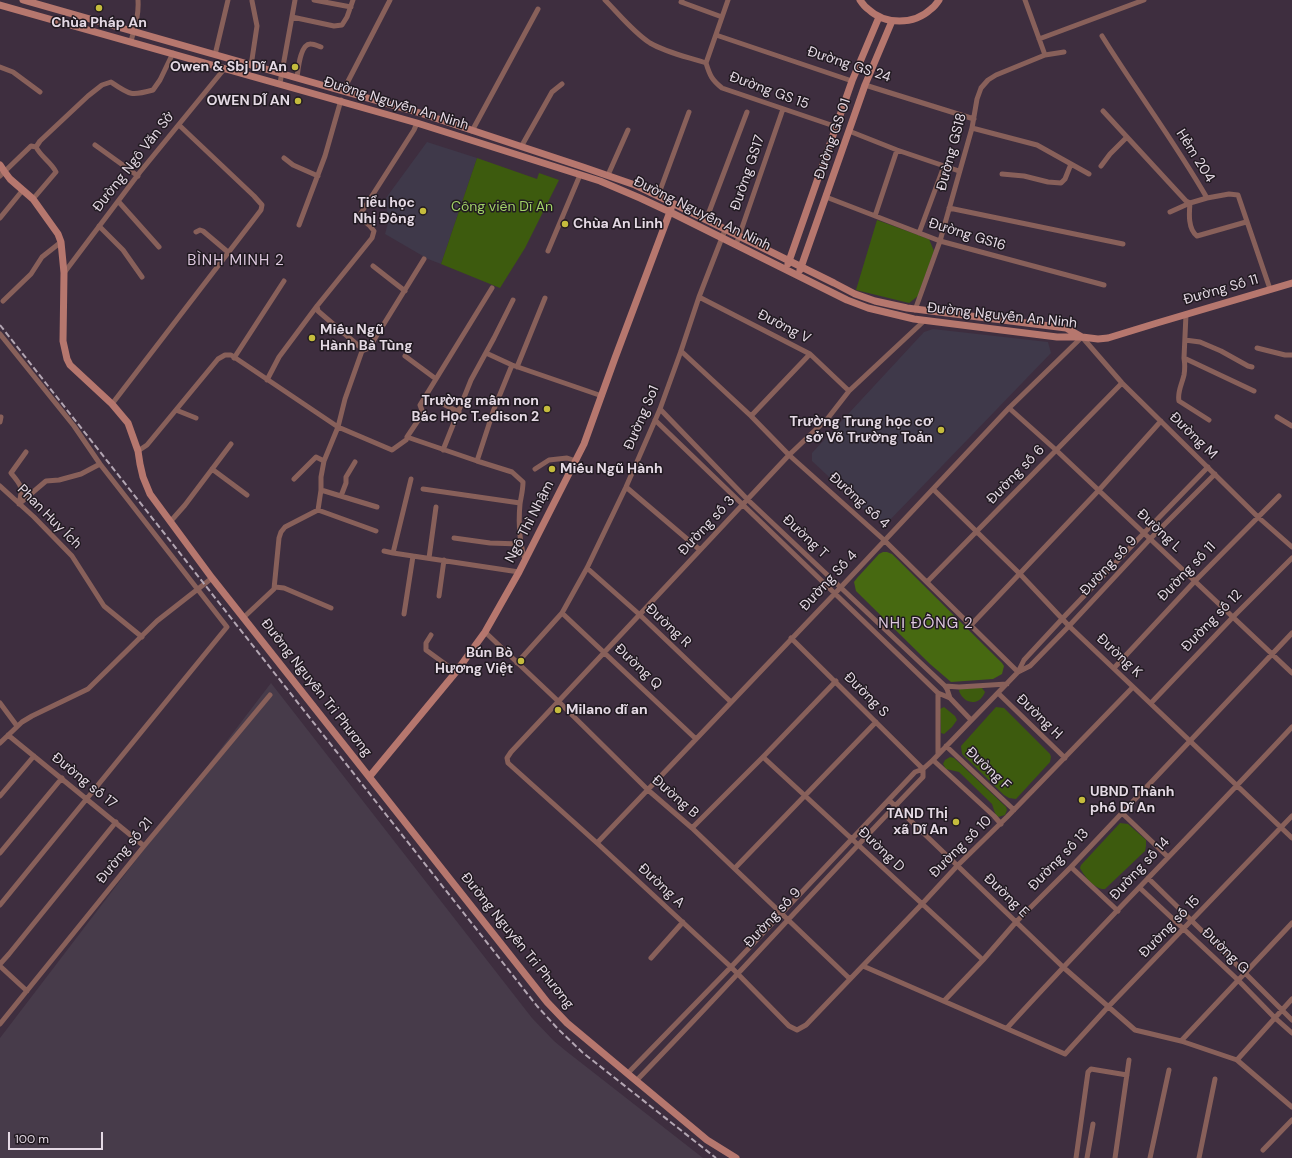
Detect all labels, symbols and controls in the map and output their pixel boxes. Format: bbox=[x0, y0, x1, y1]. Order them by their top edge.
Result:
marker: Chùa Pháp An bbox=[94, 3, 104, 13]
place label: Chùa Pháp An bbox=[51, 15, 147, 31]
street label: Đường GS 24 bbox=[805, 44, 893, 86]
place label: Owen & Sbj Dĩ An bbox=[170, 59, 287, 75]
marker: Owen & Sbj Dĩ An bbox=[290, 62, 300, 72]
street label: Đường GS 15 bbox=[727, 69, 811, 113]
street label: Đường Nguyễn An Ninh bbox=[322, 74, 470, 134]
place label: OWEN DĨ AN bbox=[206, 93, 290, 109]
marker: OWEN DĨ AN bbox=[293, 96, 303, 106]
street label: Đường GS 01 bbox=[811, 96, 855, 182]
street label: Đường Ngô Văn Sở bbox=[90, 109, 178, 215]
street label: Đường GS18 bbox=[934, 111, 970, 193]
street label: Hẻm 204 bbox=[1172, 126, 1218, 186]
street label: Đường GS17 bbox=[727, 133, 769, 213]
street label: Đường Nguyễn An Ninh bbox=[631, 173, 773, 255]
place label: Tiểu học Nhị Đồng bbox=[353, 195, 415, 228]
park label: Công viên Dĩ An bbox=[451, 199, 553, 215]
marker: Tiểu học Nhị Đồng bbox=[418, 206, 428, 216]
street label: Đường GS16 bbox=[926, 215, 1008, 255]
place label: Chùa An Linh bbox=[573, 216, 663, 232]
marker: Chùa An Linh bbox=[560, 219, 570, 229]
district label: BÌNH MINH 2 bbox=[187, 252, 285, 270]
street label: Đường Số 11 bbox=[1182, 271, 1260, 309]
street label: Đường Nguyễn An Ninh bbox=[926, 300, 1078, 332]
street label: Đường V bbox=[755, 306, 813, 348]
place label: Miếu Ngũ Hành Bà Tùng bbox=[320, 322, 412, 354]
marker: Miếu Ngũ Hành Bà Tùng bbox=[307, 333, 317, 343]
street label: Đường So1 bbox=[621, 383, 663, 453]
place label: Trường mầm non Bác Học T.edison 2 bbox=[412, 393, 539, 426]
marker: Trường mầm non Bác Học T.edison 2 bbox=[542, 404, 552, 414]
street label: Đường M bbox=[1166, 409, 1220, 463]
place label: Trường Trung học cơ sở Võ Trường Toản bbox=[789, 414, 933, 446]
marker: Trường Trung học cơ sở Võ Trường Toản bbox=[936, 425, 946, 435]
street label: Đường số 6 bbox=[984, 442, 1048, 508]
place label: Miếu Ngũ Hành bbox=[560, 461, 663, 477]
marker: Miếu Ngũ Hành bbox=[547, 464, 557, 474]
street label: Đường số 4 bbox=[825, 469, 893, 533]
street label: Ngô Thì Nhậm bbox=[502, 478, 558, 566]
street label: Phan Huy Ích bbox=[13, 481, 85, 553]
street label: Đường số 3 bbox=[675, 493, 739, 559]
street label: Đường L bbox=[1133, 506, 1185, 556]
street label: Đường T bbox=[779, 512, 831, 562]
street label: Đường số 9 bbox=[1077, 533, 1141, 599]
street label: Đường số 11 bbox=[1155, 539, 1219, 605]
street label: Đường Số 4 bbox=[797, 547, 861, 615]
street label: Đường số 12 bbox=[1178, 587, 1246, 655]
street label: Đường R bbox=[642, 601, 694, 651]
district label: NHỊ ĐỒNG 2 bbox=[878, 615, 974, 633]
street label: Đường Nguyễn Tri Phương bbox=[257, 616, 375, 760]
street label: Đường K bbox=[1093, 631, 1145, 681]
street label: Đường Q bbox=[611, 641, 665, 693]
place label: Bún Bò Hương Việt bbox=[435, 645, 513, 678]
marker: Bún Bò Hương Việt bbox=[516, 656, 526, 666]
street label: Đường S bbox=[840, 669, 892, 721]
street label: Đường H bbox=[1012, 691, 1066, 743]
place label: Milano dĩ an bbox=[566, 702, 648, 718]
marker: Milano dĩ an bbox=[553, 705, 563, 715]
street label: Đường F bbox=[962, 744, 1014, 794]
street label: Đường số 17 bbox=[48, 750, 120, 812]
street label: Đường B bbox=[648, 772, 702, 822]
place label: UBND Thành phố Dĩ An bbox=[1090, 784, 1174, 816]
marker: UBND Thành phố Dĩ An bbox=[1077, 795, 1087, 805]
place label: TAND Thị xã Dĩ An bbox=[886, 806, 948, 838]
street label: Đường số 10 bbox=[926, 812, 996, 882]
street label: Đường số 21 bbox=[93, 815, 157, 887]
marker: TAND Thị xã Dĩ An bbox=[951, 817, 961, 827]
street label: Đường D bbox=[854, 824, 908, 876]
street label: Đường số 13 bbox=[1025, 825, 1093, 895]
street label: Đường số 14 bbox=[1107, 834, 1173, 904]
street label: Đường A bbox=[634, 860, 688, 912]
street label: Đường Nguyễn Tri Phương bbox=[457, 870, 577, 1012]
street label: Đường E bbox=[980, 871, 1032, 921]
street label: Đường số 9 bbox=[741, 885, 805, 951]
street label: Đường số 15 bbox=[1136, 892, 1204, 962]
street label: Đường G bbox=[1198, 925, 1252, 977]
scale bar bbox=[10, 1124, 105, 1150]
text: 100 m bbox=[15, 1131, 49, 1147]

